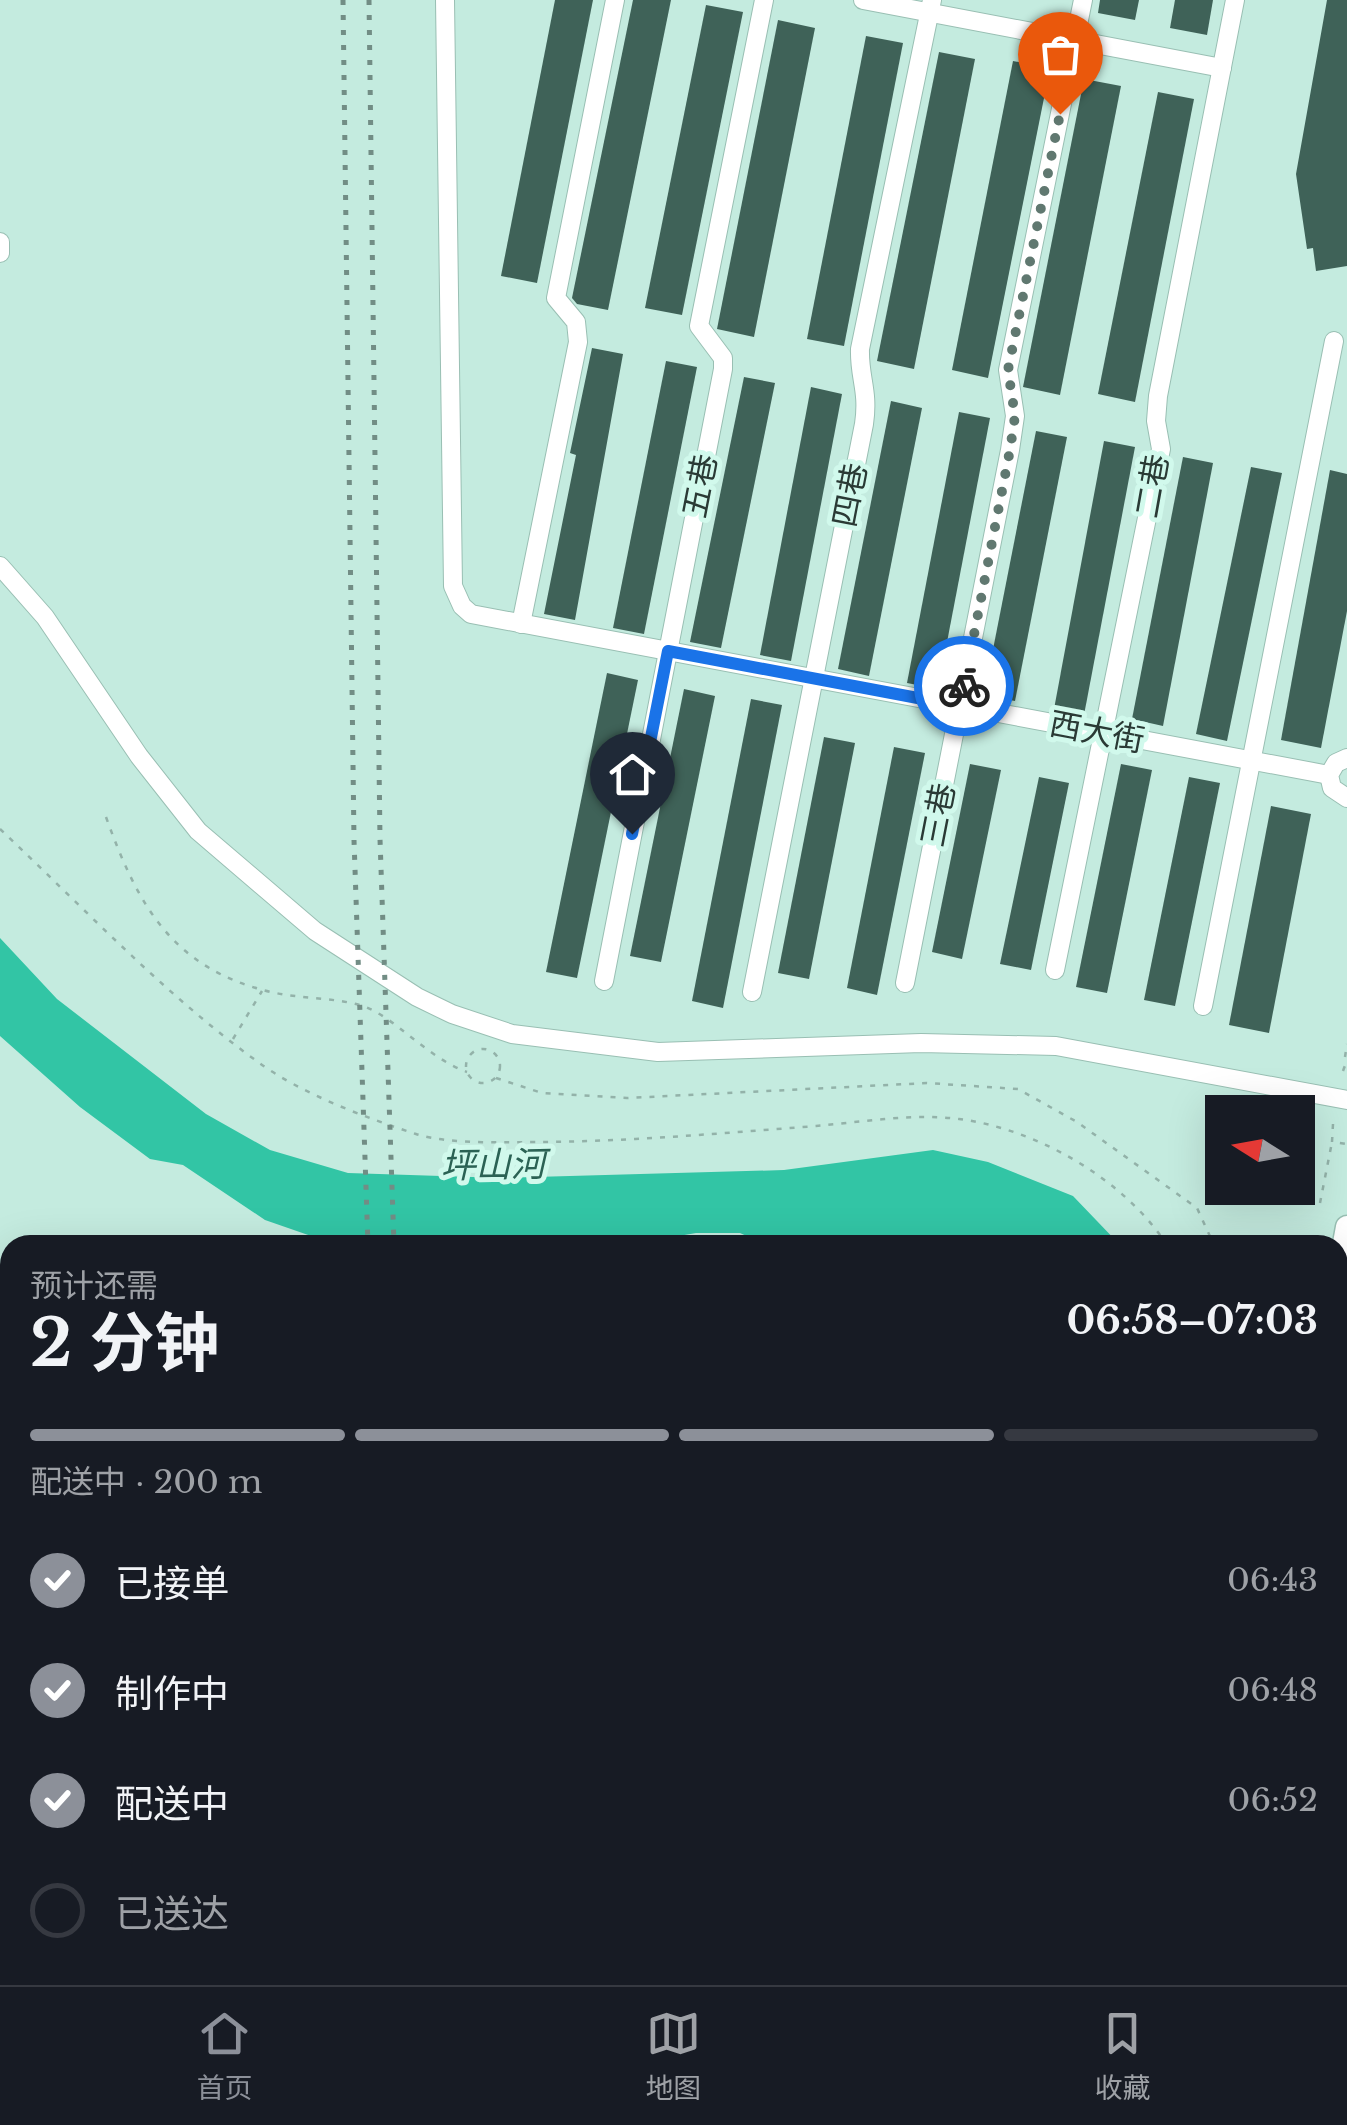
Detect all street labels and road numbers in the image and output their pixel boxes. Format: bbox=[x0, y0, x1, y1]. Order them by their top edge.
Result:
street label: 五巷 bbox=[674, 451, 726, 521]
street label: 二巷 bbox=[1127, 451, 1177, 521]
street label: 四巷 bbox=[824, 460, 876, 530]
street label: 西大街 bbox=[1046, 703, 1148, 761]
street label: 三巷 bbox=[912, 780, 964, 850]

